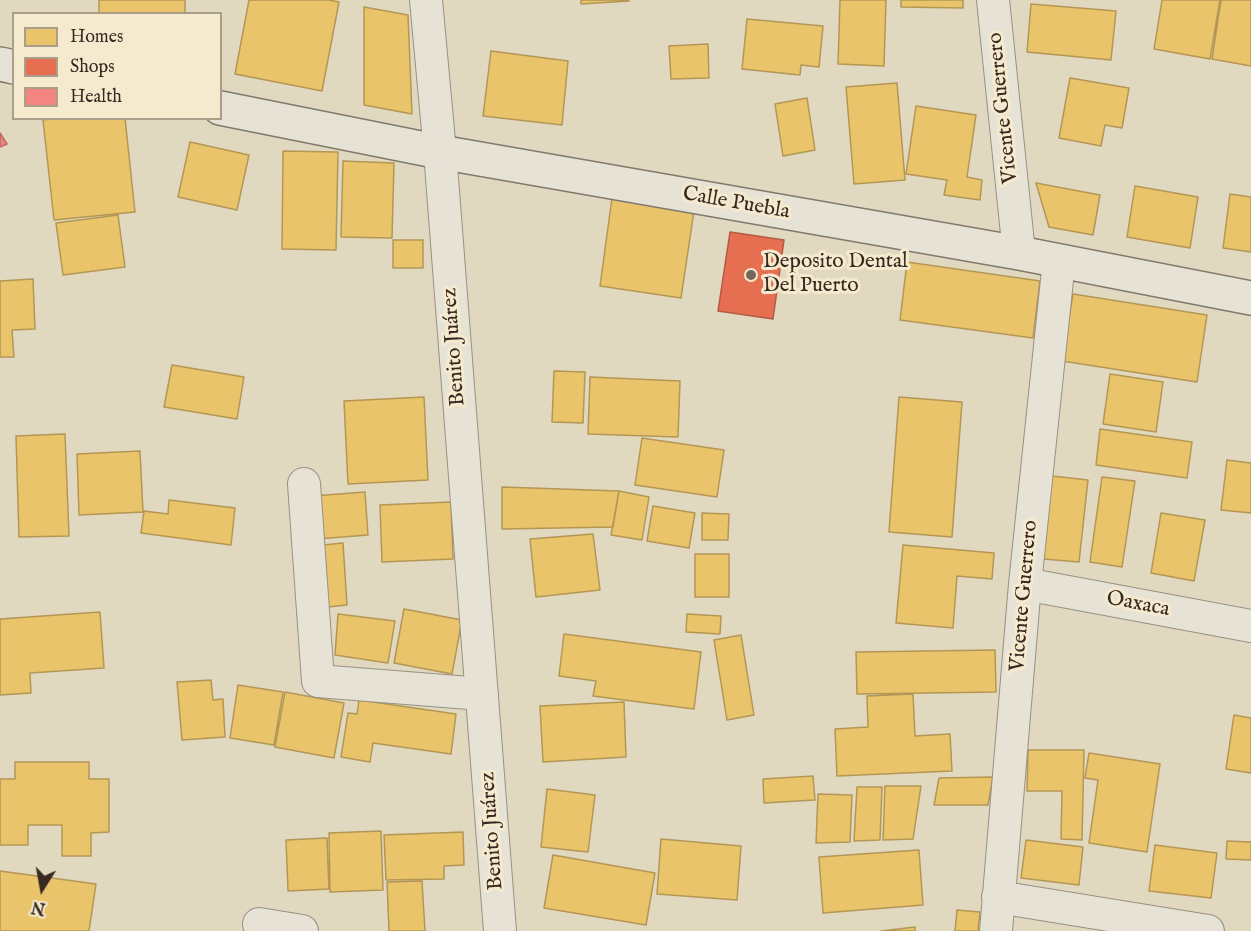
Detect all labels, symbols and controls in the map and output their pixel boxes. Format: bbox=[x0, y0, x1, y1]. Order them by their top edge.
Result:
legend bbox=[12, 12, 222, 120]
text: Homes bbox=[70, 26, 123, 49]
street label: Vicente Guerrero bbox=[984, 31, 1024, 185]
text: Shops bbox=[70, 56, 115, 79]
text: Health bbox=[70, 86, 122, 109]
street label: Calle Puebla bbox=[680, 182, 792, 226]
place label: Deposito Dental Del Puerto bbox=[763, 250, 908, 300]
marker: Deposito Dental Del Puerto bbox=[744, 268, 758, 282]
street label: Benito Juárez bbox=[438, 287, 472, 407]
street label: Vicente Guerrero bbox=[1006, 519, 1044, 673]
street label: Oaxaca bbox=[1104, 587, 1172, 623]
street label: Benito Juárez bbox=[476, 771, 510, 891]
north arrow bbox=[12, 859, 72, 919]
text: N bbox=[30, 896, 47, 918]

